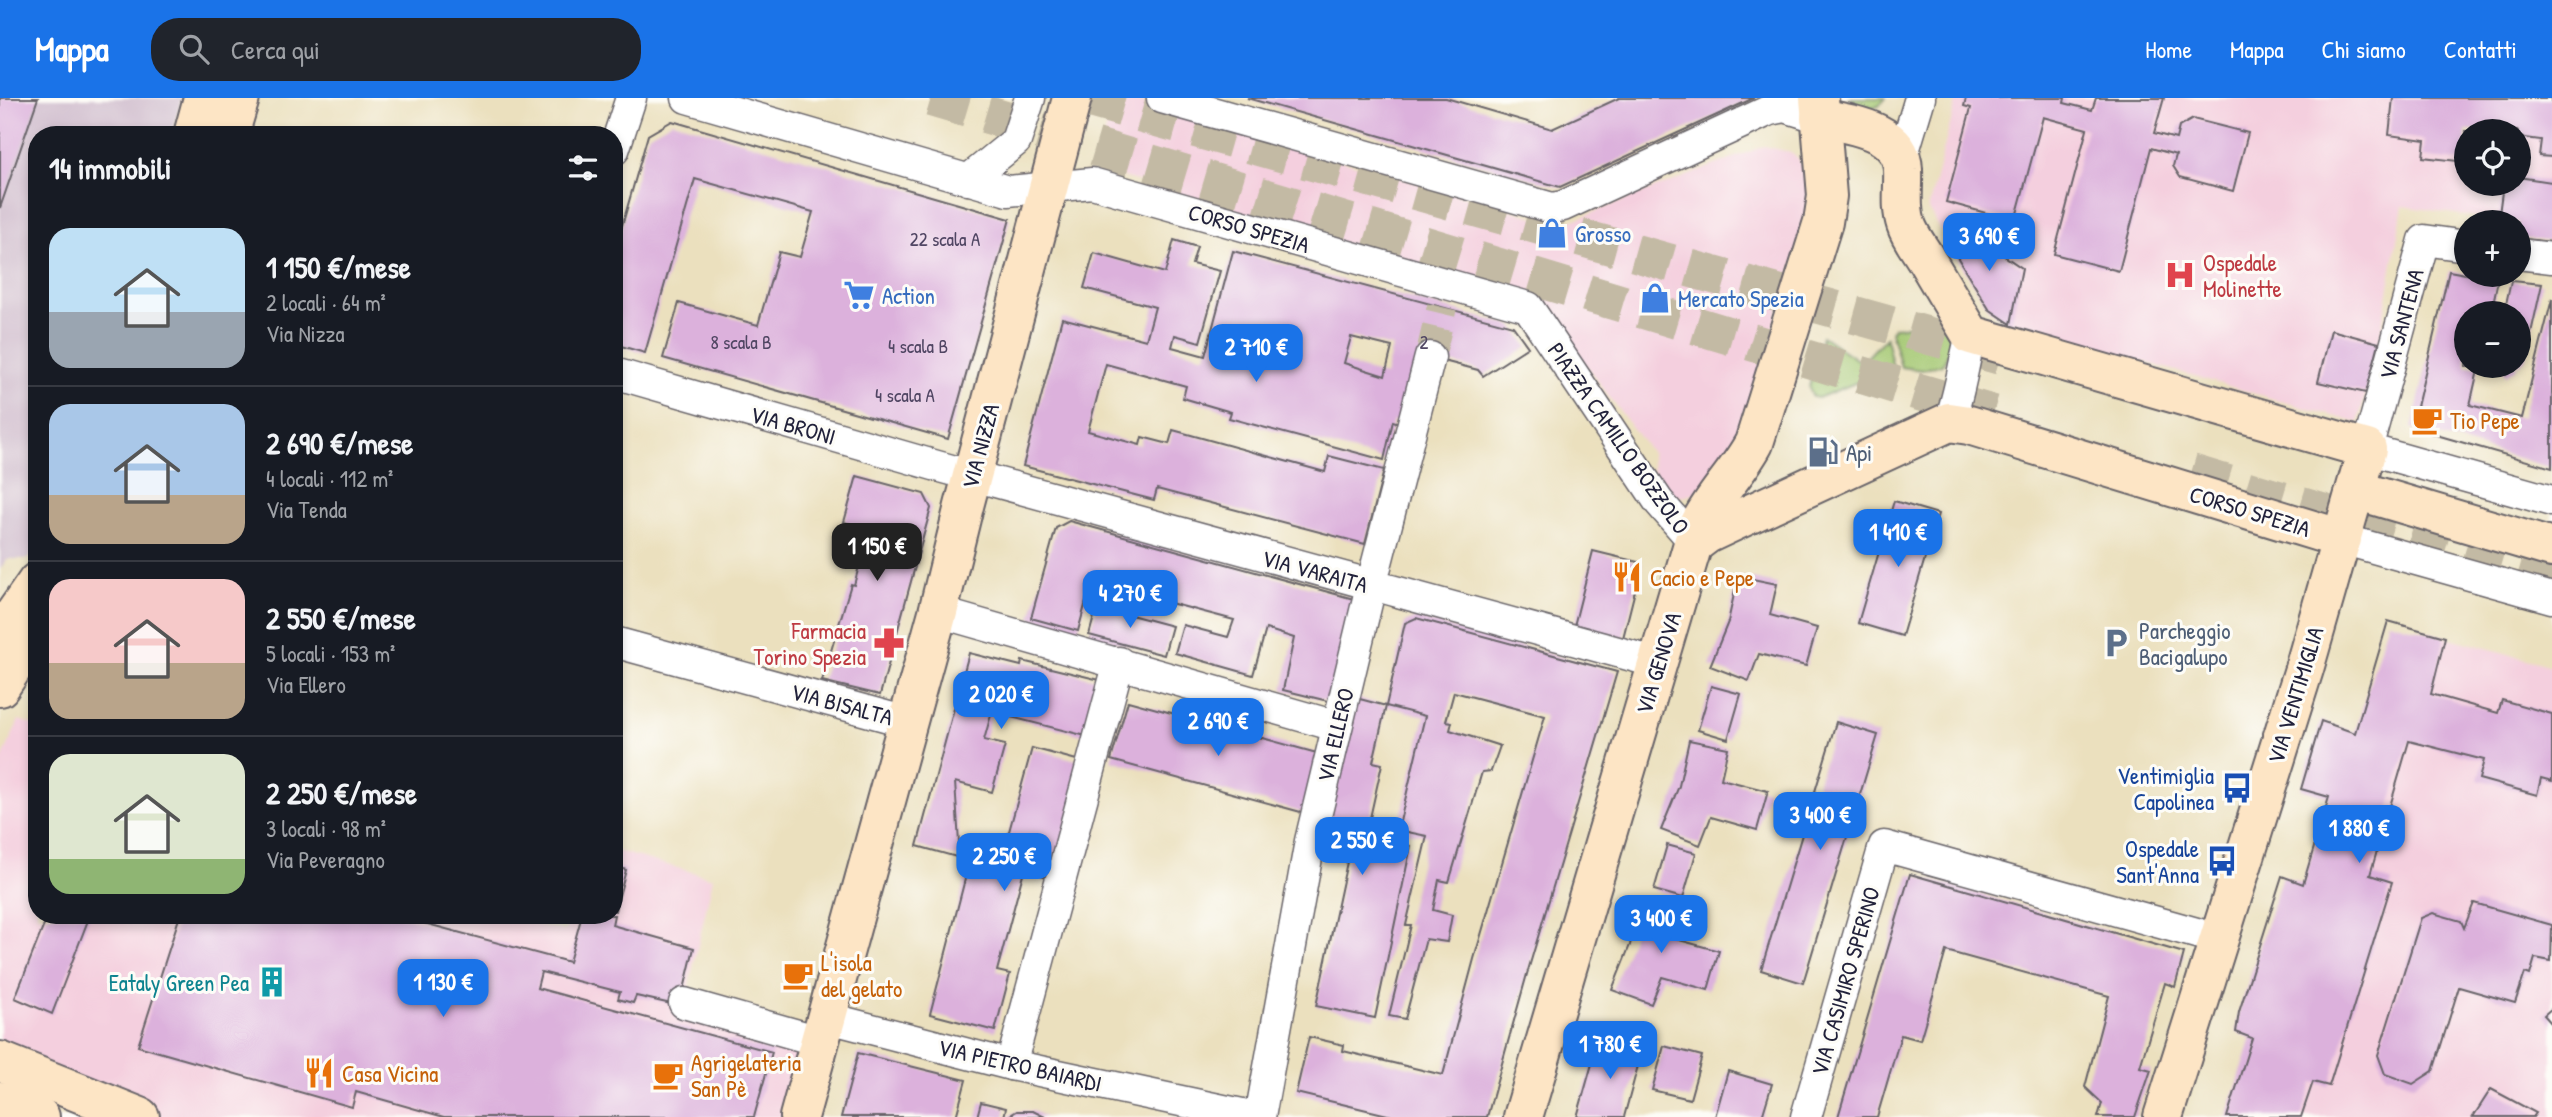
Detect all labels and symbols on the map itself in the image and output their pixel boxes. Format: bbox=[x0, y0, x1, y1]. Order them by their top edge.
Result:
street label: CORSO SPEZIA bbox=[1185, 196, 1313, 260]
pin: 3 690 € bbox=[1924, 214, 2054, 273]
shop icon: Grosso bbox=[1535, 216, 1569, 250]
place label: Grosso bbox=[1575, 218, 1631, 249]
house number: 22 scala A bbox=[910, 226, 980, 252]
place label: Ospedale Molinette bbox=[2203, 247, 2282, 304]
hospital icon: Ospedale Molinette bbox=[2163, 258, 2197, 292]
street label: VIA SANTENA bbox=[2371, 265, 2431, 383]
supermarket icon: Action bbox=[842, 278, 876, 312]
place label: Action bbox=[882, 280, 935, 311]
shop icon: Mercato Spezia bbox=[1638, 281, 1672, 315]
place label: Mercato Spezia bbox=[1678, 283, 1804, 314]
pin: 2 710 € bbox=[1191, 324, 1321, 384]
house number: 8 scala B bbox=[710, 329, 772, 355]
house number: 2 bbox=[1420, 329, 1429, 355]
house number: 4 scala B bbox=[888, 333, 948, 359]
street label: PIAZZA CAMILLO BOZZOLO bbox=[1541, 336, 1697, 540]
house number: 4 scala A bbox=[875, 382, 935, 408]
street label: VIA BRONI bbox=[747, 398, 839, 452]
street label: VIA NIZZA bbox=[954, 400, 1006, 492]
cafe icon: Tio Pepe bbox=[2410, 403, 2444, 437]
place label: Tio Pepe bbox=[2450, 405, 2520, 436]
fuel station icon: Api bbox=[1806, 435, 1840, 469]
place label: Api bbox=[1846, 437, 1872, 468]
street label: CORSO SPEZIA bbox=[2186, 478, 2314, 544]
pin: 1 410 € bbox=[1833, 510, 1963, 569]
pin: 1 150 € bbox=[812, 524, 942, 583]
street label: VIA VARAITA bbox=[1259, 542, 1371, 600]
restaurant icon: Cacio e Pepe bbox=[1610, 560, 1644, 594]
place label: Cacio e Pepe bbox=[1650, 562, 1754, 593]
pin: 4 270 € bbox=[1065, 570, 1195, 630]
street label: VIA GENOVA bbox=[1628, 608, 1688, 718]
place label: Farmacia Torino Spezia bbox=[753, 615, 866, 672]
place label: Parcheggio Bacigalupo bbox=[2139, 615, 2231, 672]
street label: VIA VENTIMIGLIA bbox=[2259, 623, 2331, 767]
pharmacy icon: Farmacia Torino Spezia bbox=[872, 626, 906, 660]
parking icon: Parcheggio Bacigalupo bbox=[2099, 626, 2133, 660]
pin: 2 020 € bbox=[936, 672, 1066, 731]
street label: VIA BISALTA bbox=[788, 676, 896, 732]
street label: VIA ELLERO bbox=[1309, 685, 1361, 785]
pin: 2 690 € bbox=[1153, 698, 1283, 758]
place label: Ventimiglia Capolinea bbox=[2117, 760, 2214, 817]
bus stop icon: Ventimiglia Capolinea bbox=[2220, 771, 2254, 805]
pin: 3 400 € bbox=[1755, 792, 1885, 852]
pin: 1 880 € bbox=[2294, 806, 2424, 865]
pin: 2 550 € bbox=[1297, 818, 1427, 877]
place label: Ospedale Sant'Anna bbox=[2116, 833, 2199, 890]
pin: 2 250 € bbox=[939, 834, 1069, 893]
bus stop icon: Ospedale Sant'Anna bbox=[2205, 844, 2239, 878]
street label: VIA CASIMIRO SPERINO bbox=[1803, 883, 1887, 1079]
pin: 3 400 € bbox=[1596, 896, 1726, 955]
place label: L'isola del gelato bbox=[821, 947, 902, 1004]
cafe icon: L'isola del gelato bbox=[781, 958, 815, 992]
pin: 1 130 € bbox=[378, 960, 508, 1019]
building icon: Eataly Green Pea bbox=[255, 965, 289, 999]
place label: Eataly Green Pea bbox=[109, 967, 249, 998]
pin: 1 780 € bbox=[1545, 1021, 1675, 1081]
street label: VIA PIETRO BAIARDI bbox=[935, 1031, 1105, 1099]
place label: Agrigelateria San Pè bbox=[691, 1047, 801, 1104]
restaurant icon: Casa Vicina bbox=[302, 1056, 336, 1090]
place label: Casa Vicina bbox=[342, 1058, 438, 1089]
cafe icon: Agrigelateria San Pè bbox=[651, 1058, 685, 1092]

